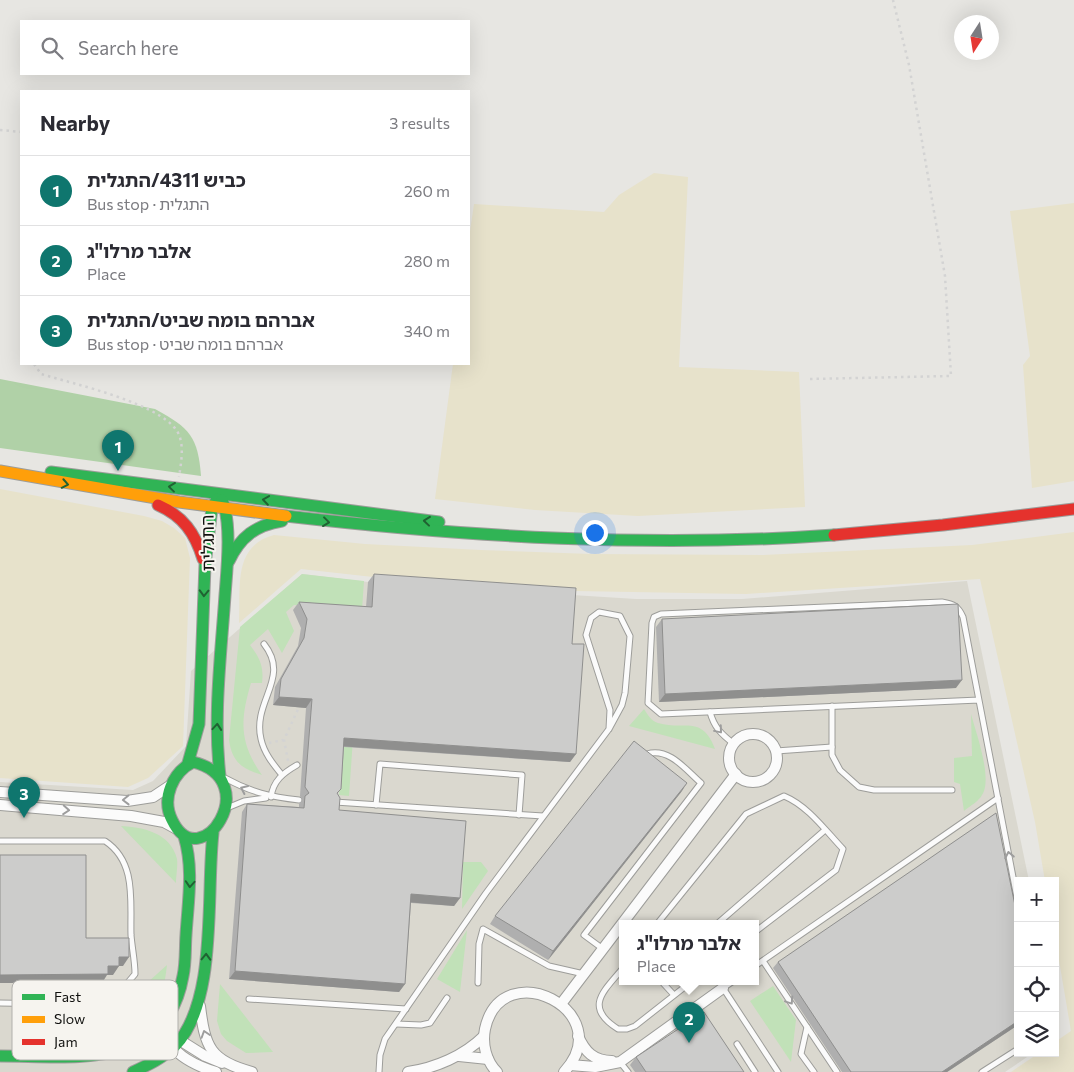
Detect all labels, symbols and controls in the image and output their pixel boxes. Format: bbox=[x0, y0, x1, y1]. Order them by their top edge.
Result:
north arrow bbox=[954, 15, 999, 60]
search box bbox=[20, 20, 470, 75]
icon: search bbox=[38, 34, 66, 62]
text: Search here bbox=[78, 36, 178, 59]
text: Nearby bbox=[40, 110, 110, 135]
text: 3 results bbox=[389, 113, 450, 132]
text: כביש 4311/התגלית bbox=[87, 168, 246, 191]
text: 1 bbox=[52, 181, 60, 200]
text: 260 m bbox=[404, 181, 450, 200]
text: Bus stop · התגלית bbox=[87, 194, 210, 213]
text: אלבר מרלו"ג bbox=[87, 239, 191, 262]
text: 2 bbox=[51, 251, 61, 270]
text: 280 m bbox=[404, 251, 450, 270]
text: Place bbox=[87, 264, 126, 283]
text: אברהם בומה שביט/התגלית bbox=[87, 308, 315, 331]
text: 3 bbox=[51, 321, 61, 340]
text: 340 m bbox=[404, 321, 450, 340]
text: Bus stop · אברהם בומה שביט bbox=[87, 334, 283, 353]
pin: 1 bbox=[102, 430, 134, 471]
one-way arrow bbox=[61, 478, 69, 489]
one-way arrow bbox=[167, 482, 175, 493]
one-way arrow bbox=[262, 495, 270, 506]
street label: התגלית bbox=[196, 514, 218, 572]
one-way arrow bbox=[322, 516, 330, 527]
one-way arrow bbox=[423, 516, 431, 527]
your location bbox=[582, 520, 608, 546]
one-way arrow bbox=[199, 589, 210, 597]
one-way arrow bbox=[211, 723, 222, 731]
one-way arrow bbox=[713, 724, 721, 733]
pin: 3 bbox=[8, 777, 40, 818]
one-way arrow bbox=[240, 784, 249, 795]
one-way arrow bbox=[122, 795, 130, 806]
one-way arrow bbox=[62, 805, 70, 816]
one-way arrow bbox=[1004, 850, 1014, 859]
map controls bbox=[1014, 877, 1059, 1057]
button: + bbox=[1014, 877, 1059, 922]
one-way arrow bbox=[185, 880, 196, 888]
popup bbox=[619, 920, 759, 985]
button: − bbox=[1014, 922, 1059, 967]
text: אלבר מרלו"ג bbox=[637, 931, 741, 954]
one-way arrow bbox=[201, 953, 211, 961]
text: Place bbox=[637, 956, 676, 975]
button: locate bbox=[1014, 967, 1059, 1012]
legend bbox=[12, 980, 178, 1060]
text: Fast bbox=[54, 988, 81, 1005]
one-way arrow bbox=[783, 996, 793, 1005]
pin: 2 bbox=[673, 1002, 705, 1043]
text: Slow bbox=[54, 1010, 85, 1027]
button: layers bbox=[1014, 1012, 1059, 1057]
one-way arrow bbox=[201, 1031, 211, 1039]
text: Jam bbox=[54, 1033, 78, 1050]

